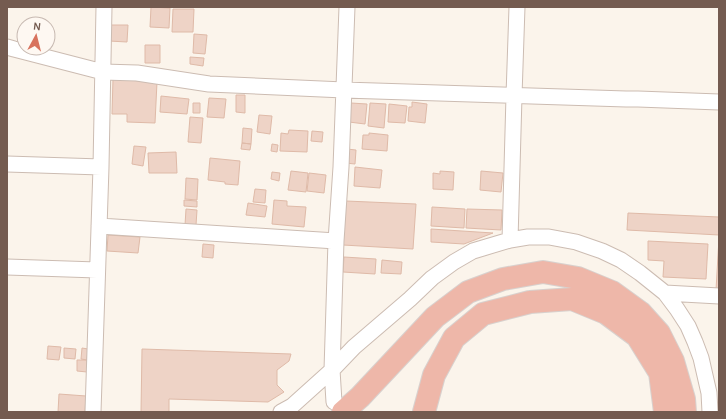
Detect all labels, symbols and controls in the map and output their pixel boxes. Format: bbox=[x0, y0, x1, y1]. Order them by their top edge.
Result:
north arrow bbox=[16, 16, 56, 56]
text: N bbox=[32, 20, 42, 34]

